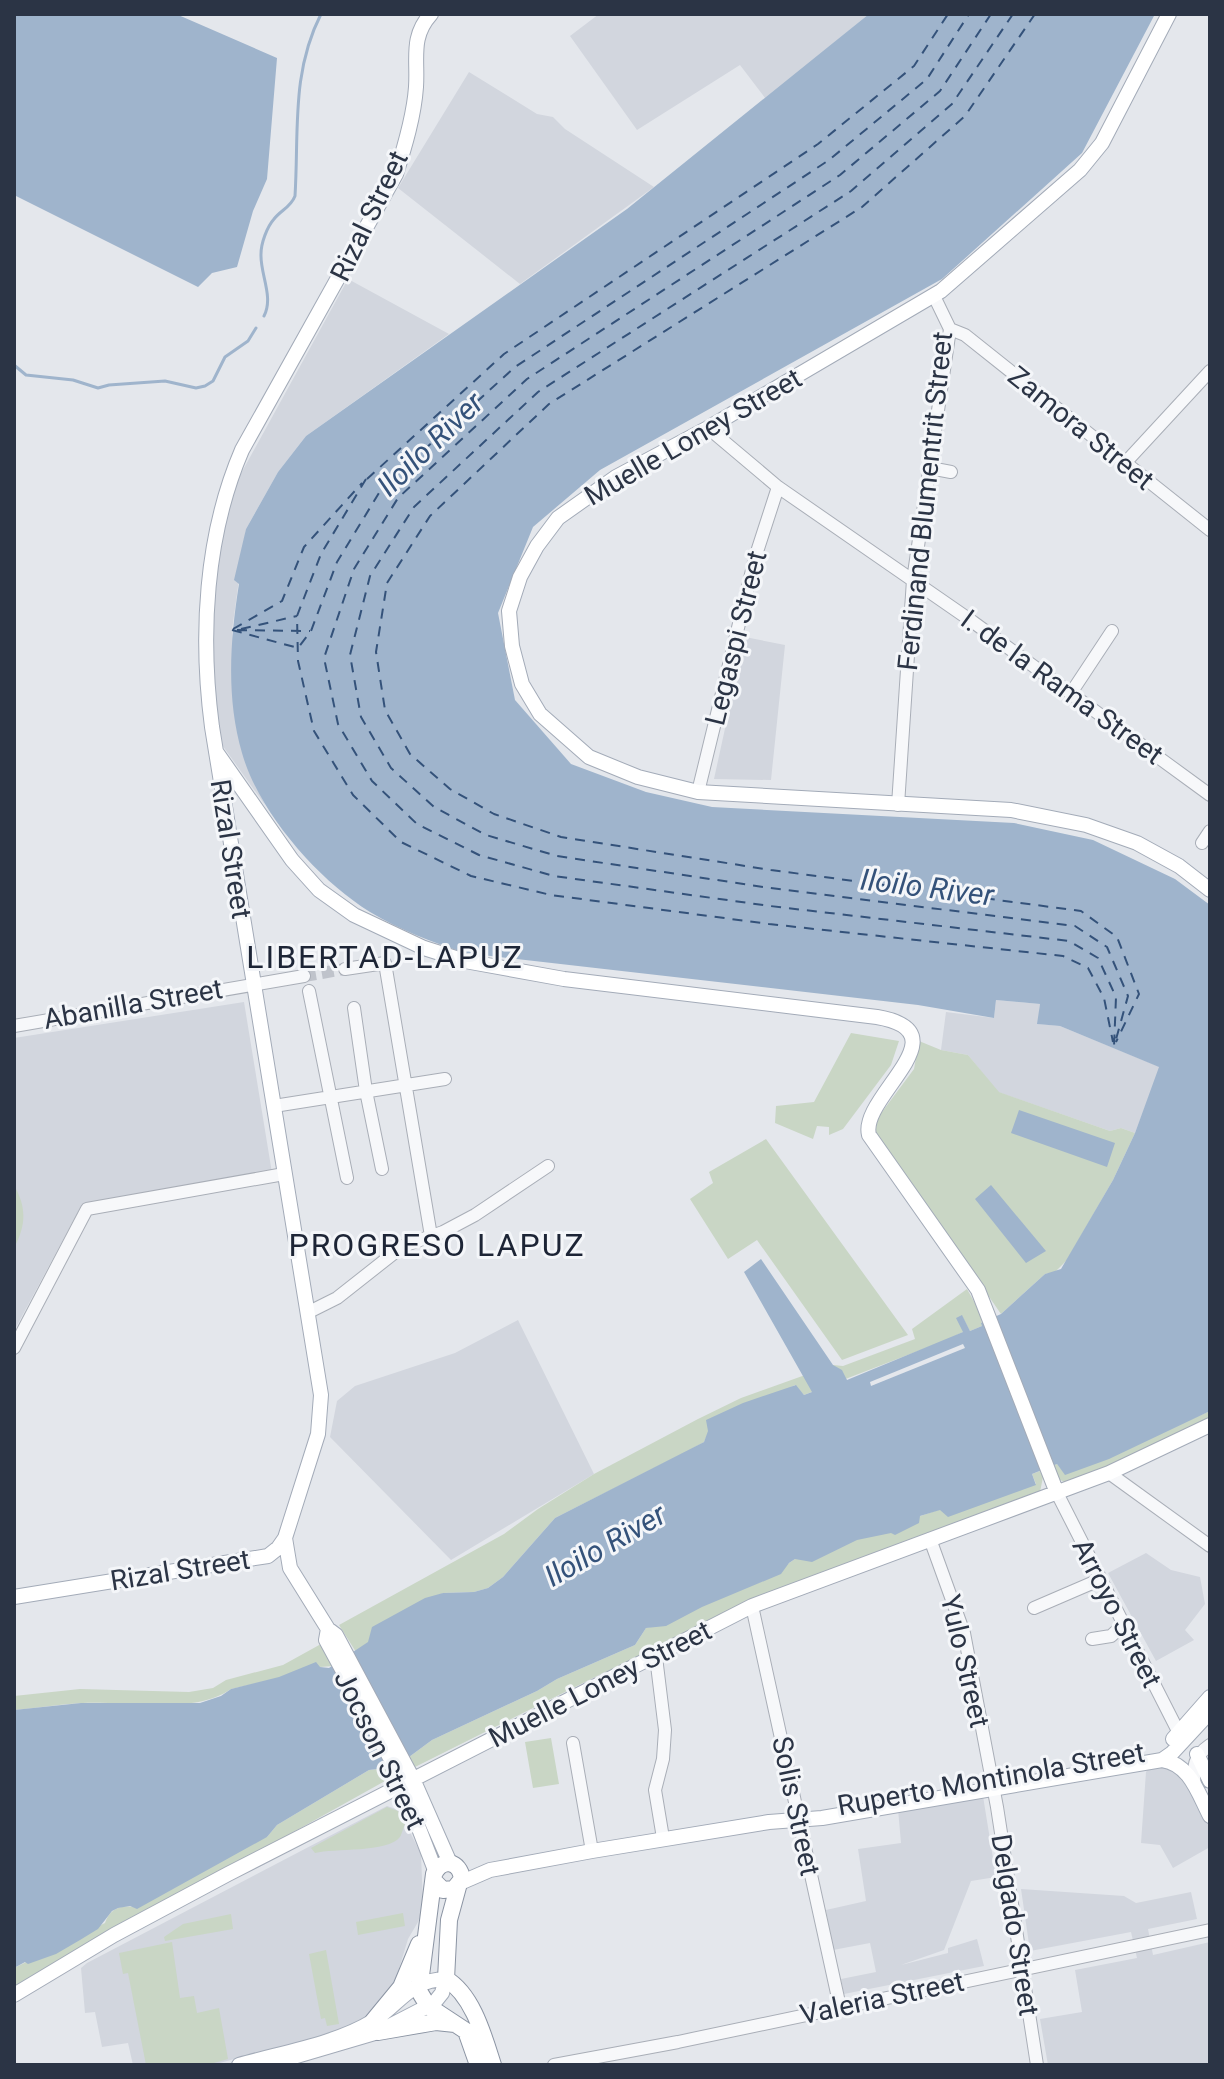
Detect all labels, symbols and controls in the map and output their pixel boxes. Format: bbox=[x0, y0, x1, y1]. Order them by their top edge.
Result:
street label: Rizal Street bbox=[323, 145, 415, 287]
street label: Ferdinand Blumentrit Street bbox=[891, 330, 959, 672]
street label: Zamora Street bbox=[1002, 359, 1160, 497]
street label: Muelle Loney Street bbox=[578, 361, 808, 513]
water label: Iloilo River bbox=[370, 384, 491, 503]
street label: Legaspi Street bbox=[698, 547, 774, 729]
street label: I. de la Rama Street bbox=[955, 603, 1169, 771]
street label: Rizal Street bbox=[204, 777, 258, 921]
water label: Iloilo River bbox=[858, 861, 997, 913]
district label: LIBERTAD-LAPUZ bbox=[246, 938, 524, 976]
street label: Abanilla Street bbox=[41, 972, 225, 1036]
district label: PROGRESO LAPUZ bbox=[288, 1226, 586, 1264]
water label: Iloilo River bbox=[538, 1496, 673, 1594]
street label: Arroyo Street bbox=[1065, 1533, 1169, 1693]
street label: Rizal Street bbox=[108, 1543, 252, 1597]
street label: Yulo Street bbox=[934, 1591, 996, 1731]
street label: Muelle Loney Street bbox=[483, 1614, 717, 1754]
street label: Jocson Street bbox=[327, 1665, 433, 1835]
street label: Solis Street bbox=[765, 1733, 827, 1879]
street label: Ruperto Montinola Street bbox=[835, 1736, 1147, 1822]
street label: Delgado Street bbox=[984, 1832, 1046, 2018]
street label: Valeria Street bbox=[797, 1965, 967, 2031]

